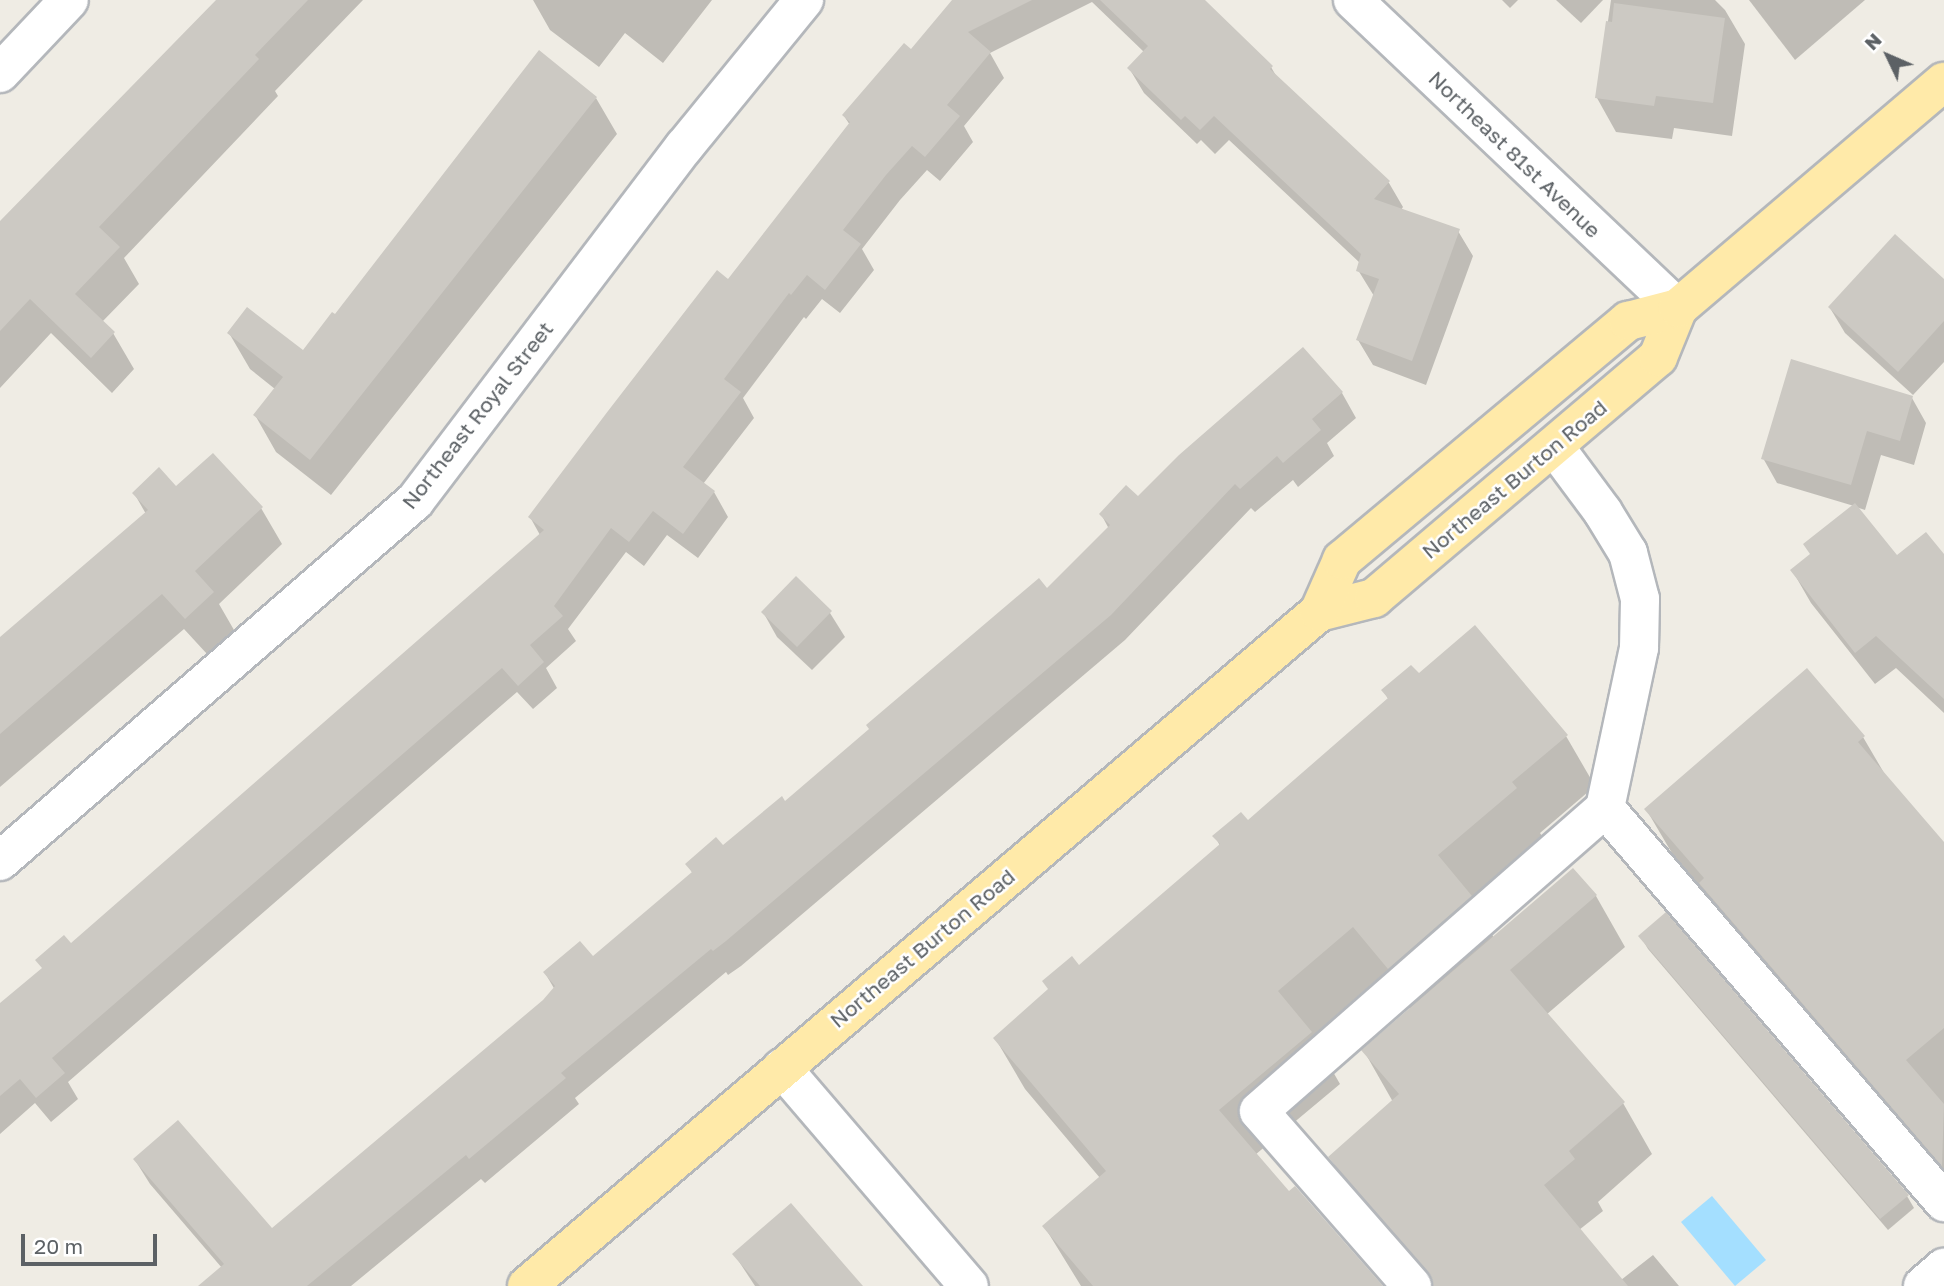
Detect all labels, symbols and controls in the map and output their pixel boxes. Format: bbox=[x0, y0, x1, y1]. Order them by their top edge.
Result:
north arrow bbox=[1853, 21, 1923, 91]
text: N bbox=[1859, 28, 1886, 54]
street label: Northeast 81st Avenue bbox=[1424, 65, 1606, 243]
street label: Northeast Royal Street bbox=[396, 316, 558, 514]
street label: Northeast Burton Road bbox=[1417, 394, 1611, 564]
street label: Northeast Burton Road bbox=[825, 863, 1019, 1033]
scale bar bbox=[24, 1220, 161, 1264]
text: 20 m bbox=[34, 1233, 83, 1259]

